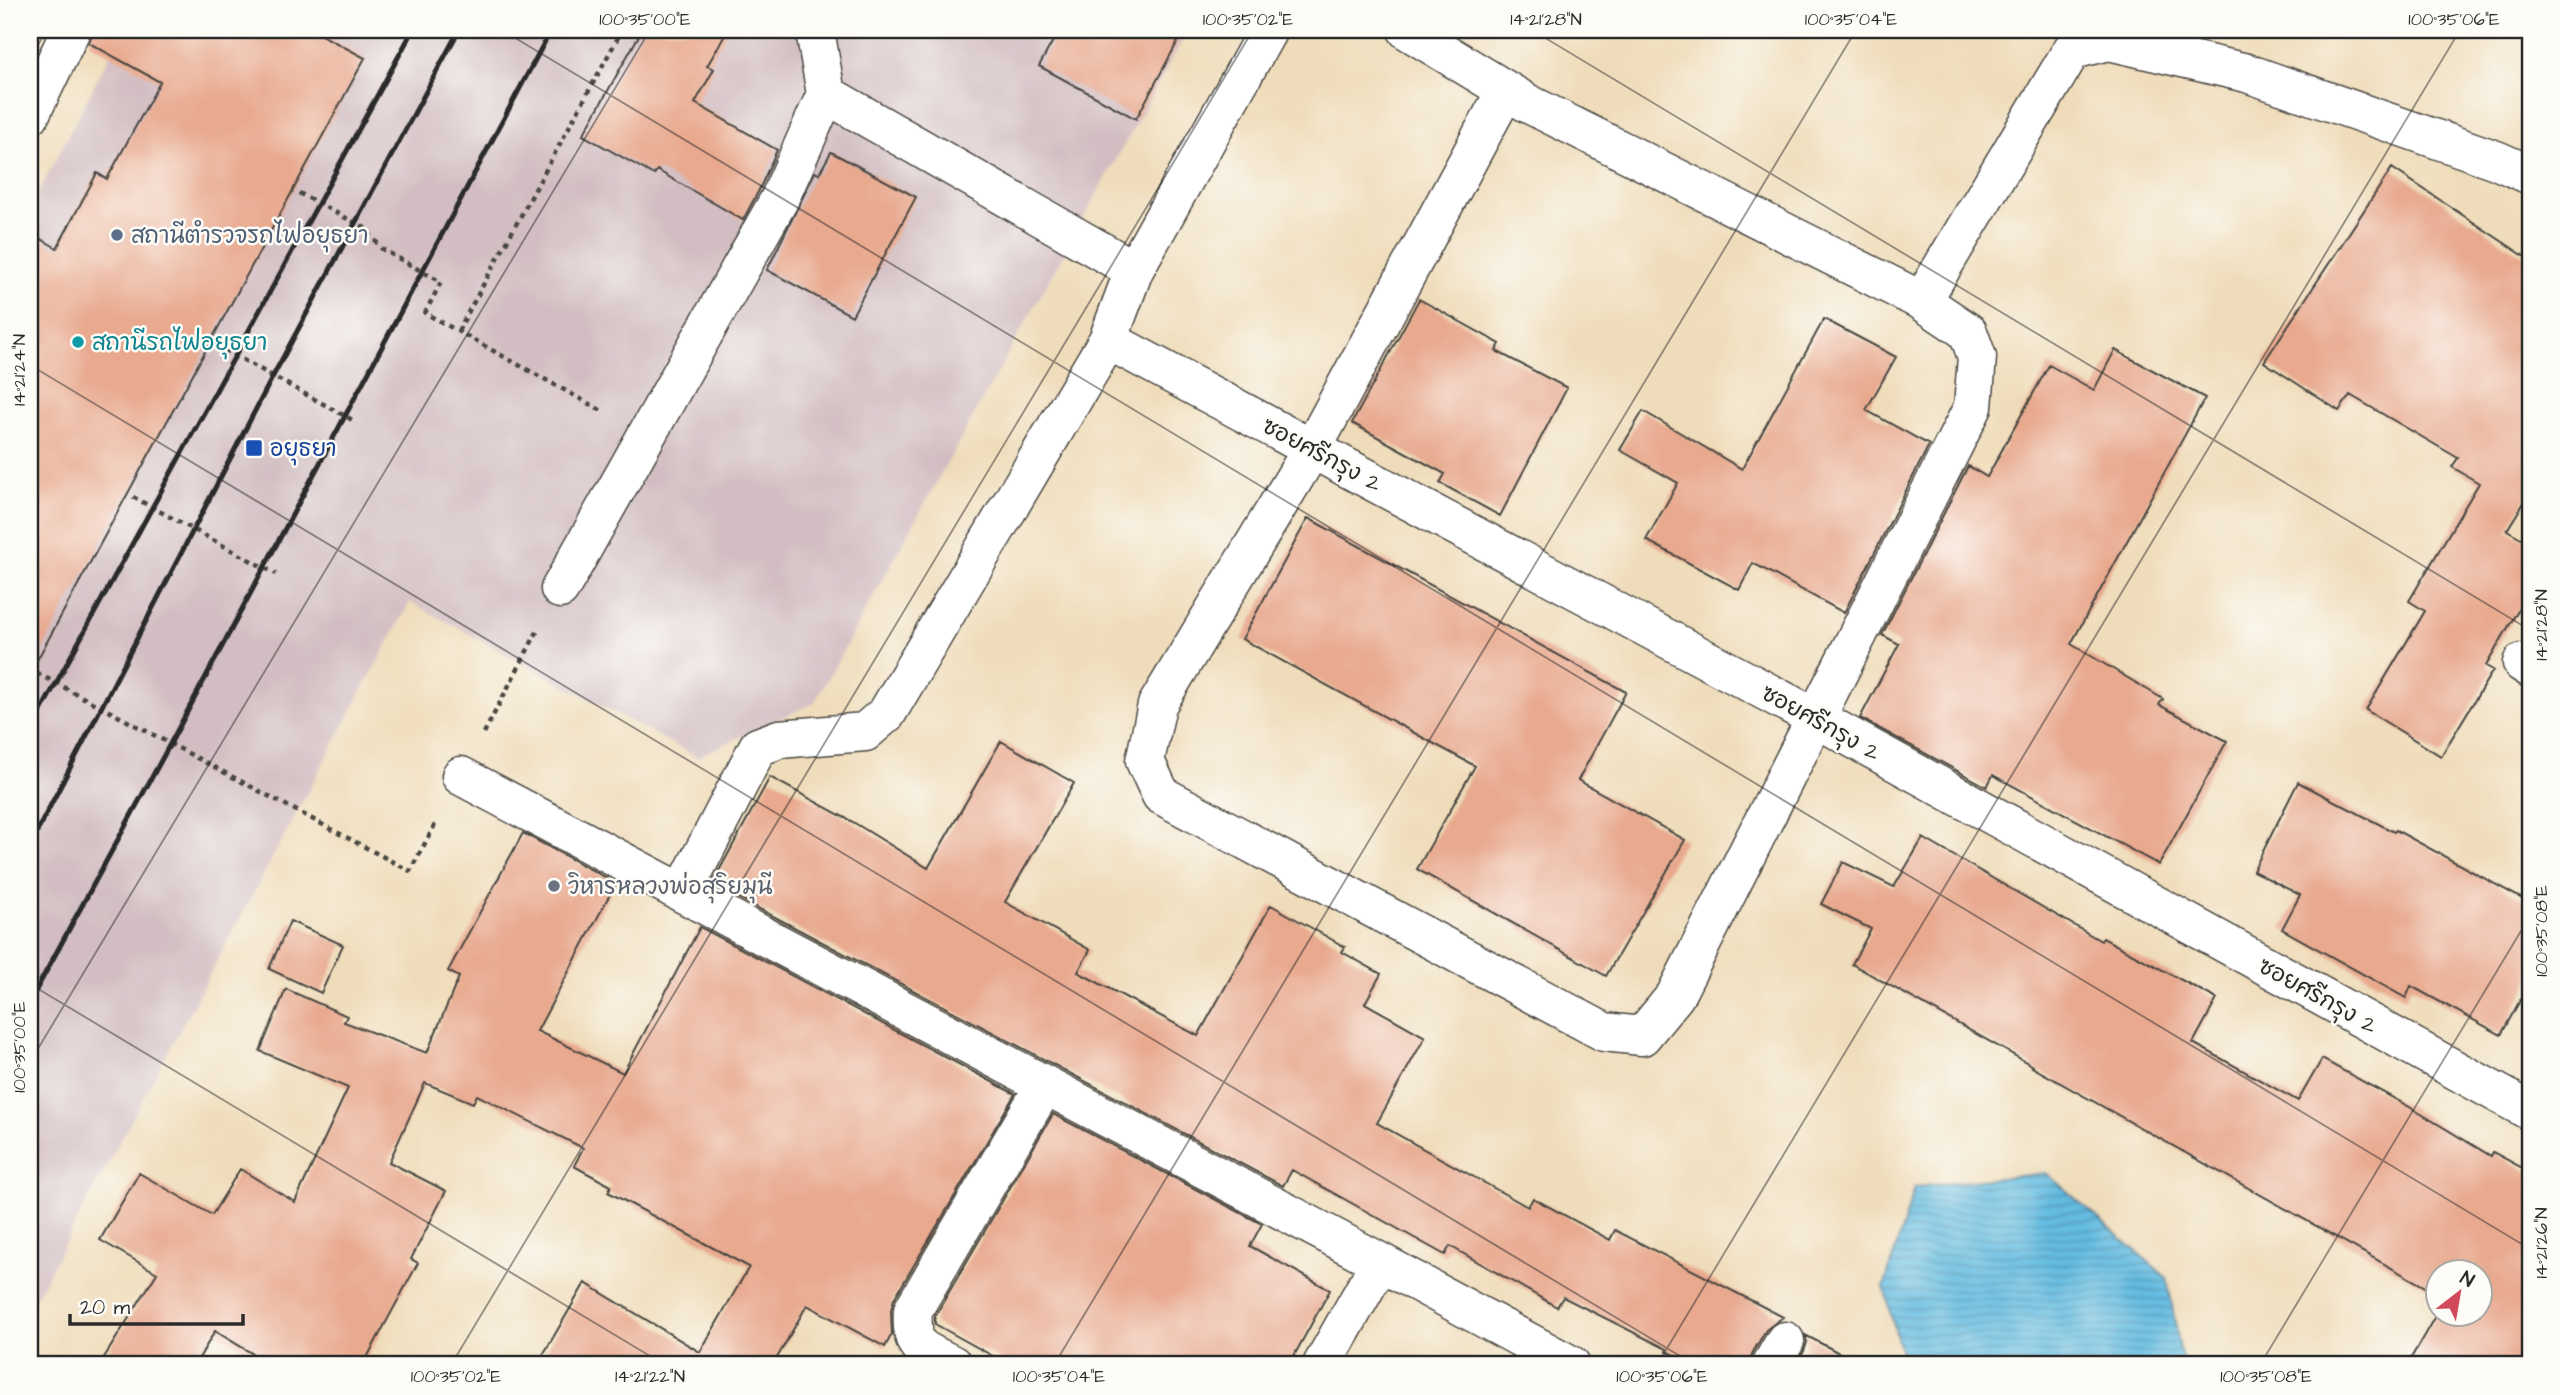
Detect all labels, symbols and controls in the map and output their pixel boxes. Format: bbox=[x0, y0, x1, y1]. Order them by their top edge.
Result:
text: 100°35'00"E bbox=[599, 7, 691, 32]
text: 100°35'02"E bbox=[1203, 7, 1294, 32]
text: 14°21'28"N bbox=[1510, 7, 1582, 32]
text: 100°35'04"E bbox=[1805, 7, 1897, 32]
text: 100°35'06"E bbox=[2408, 7, 2500, 32]
place label: สถานีตำรวจรถไฟอยุธยา bbox=[131, 219, 369, 253]
marker: สถานีตำรวจรถไฟอยุธยา bbox=[109, 227, 125, 243]
place label: สถานีรถไฟอยุธยา bbox=[92, 326, 268, 360]
text: 14°21'24"N bbox=[7, 334, 32, 406]
marker: สถานีรถไฟอยุธยา bbox=[70, 334, 86, 350]
street label: ซอยศรีกรุง 2 bbox=[1256, 410, 1387, 501]
place label: อยุธยา bbox=[270, 433, 337, 466]
marker: อยุธยา bbox=[244, 438, 264, 458]
text: 14°21'28"N bbox=[2529, 589, 2554, 661]
street label: ซอยศรีกรุง 2 bbox=[1755, 677, 1886, 770]
place label: วิหารหลวงพ่อสุริยมุนี bbox=[568, 871, 773, 904]
marker: วิหารหลวงพ่อสุริยมุนี bbox=[546, 878, 562, 894]
text: 100°35'08"E bbox=[2529, 885, 2554, 977]
street label: ซอยศรีกรุง 2 bbox=[2252, 950, 2383, 1043]
text: 100°35'00"E bbox=[7, 1001, 32, 1093]
text: 14°21'26"N bbox=[2529, 1207, 2554, 1279]
north arrow bbox=[2424, 1258, 2494, 1328]
text: N bbox=[2455, 1265, 2479, 1294]
scale bar bbox=[70, 1283, 243, 1327]
text: 20 m bbox=[80, 1293, 131, 1322]
text: 100°35'02"E bbox=[411, 1364, 502, 1389]
text: 14°21'22"N bbox=[615, 1364, 685, 1389]
text: 100°35'04"E bbox=[1013, 1364, 1105, 1389]
text: 100°35'06"E bbox=[1616, 1364, 1708, 1389]
text: 100°35'08"E bbox=[2220, 1364, 2312, 1389]

